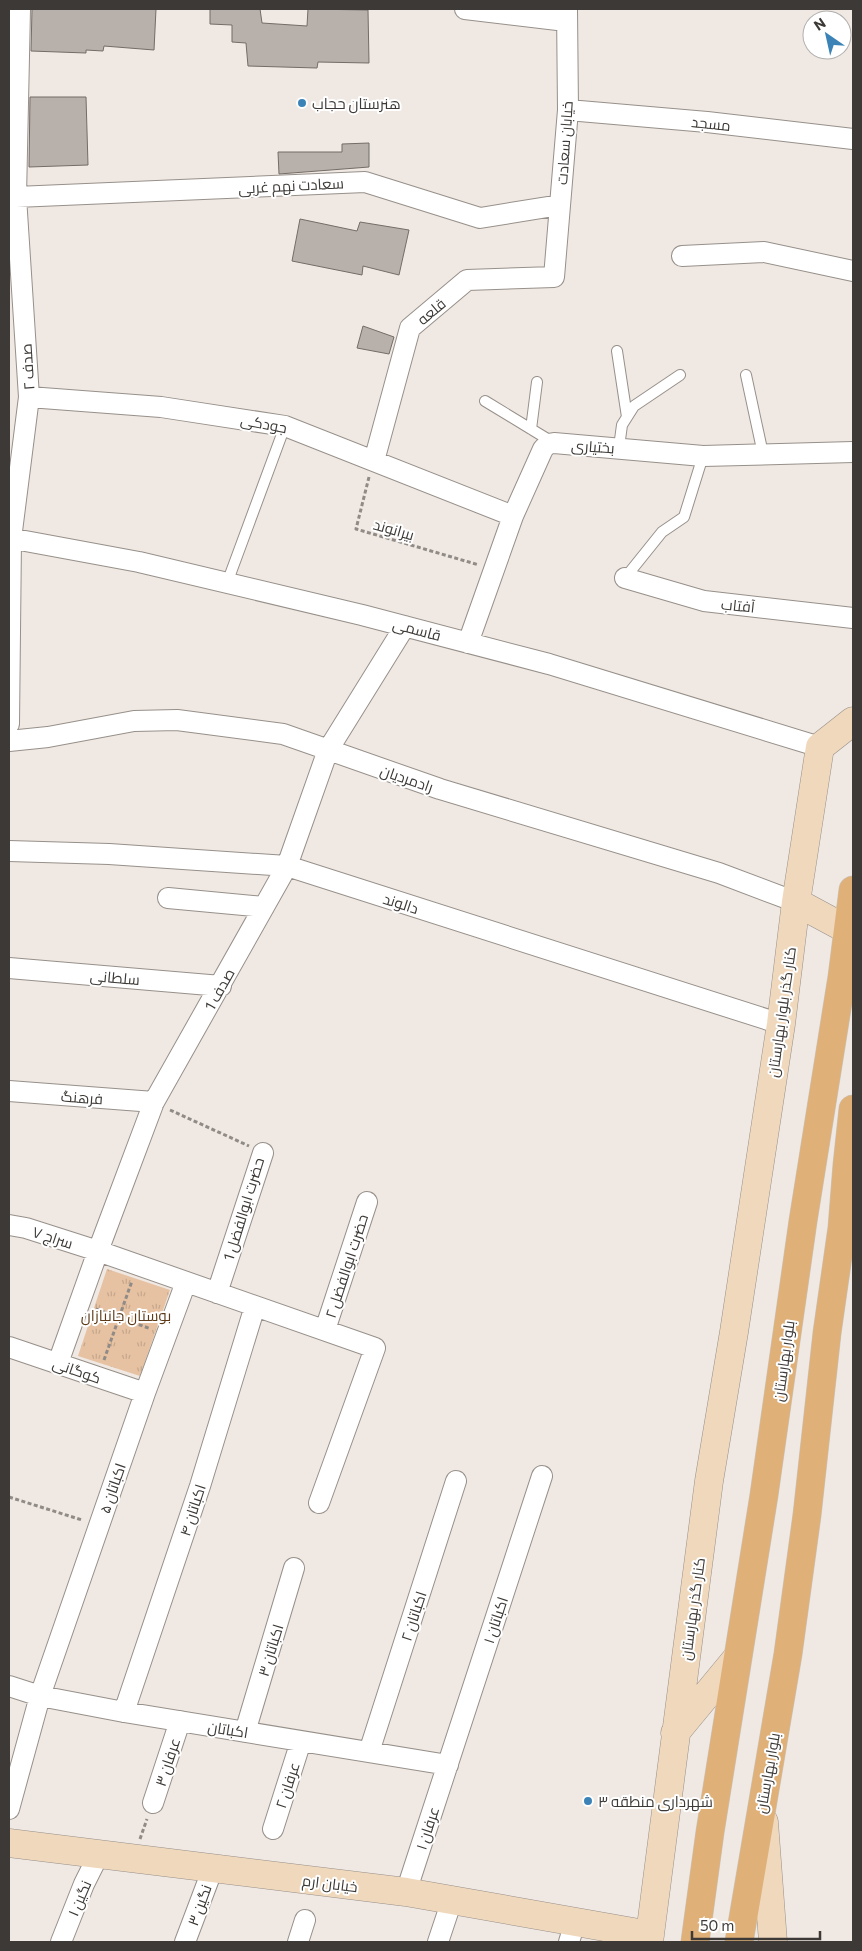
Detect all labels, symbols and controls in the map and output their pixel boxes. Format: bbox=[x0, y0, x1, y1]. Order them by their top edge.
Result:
north arrow bbox=[802, 10, 852, 60]
text: N bbox=[810, 14, 829, 34]
place label: هنرستان حجاب bbox=[312, 94, 401, 114]
marker: هنرستان حجاب bbox=[296, 97, 308, 109]
street label: خیابان سعادت bbox=[552, 101, 578, 186]
street label: مسجد bbox=[690, 112, 732, 134]
street label: سعادت نهم غربی bbox=[238, 173, 344, 199]
street label: قلعه bbox=[413, 294, 449, 328]
street label: صدف ۲ bbox=[16, 343, 38, 391]
street label: جودکی bbox=[239, 410, 289, 438]
street label: بختیاری bbox=[570, 435, 615, 458]
street label: بیرانوند bbox=[371, 515, 417, 544]
street label: آفتاب bbox=[720, 594, 756, 616]
street label: قاسمی bbox=[390, 614, 443, 646]
street label: رادمردیان bbox=[377, 761, 436, 797]
street label: دالوند bbox=[381, 889, 421, 918]
street label: کنار گذر بلوار بهارستان bbox=[763, 946, 801, 1079]
street label: صدف 1 bbox=[200, 965, 238, 1013]
street label: سلطانی bbox=[89, 966, 141, 990]
street label: فرهنگ bbox=[60, 1087, 104, 1108]
street label: حضرت ابوالفضل 1 bbox=[219, 1155, 269, 1263]
street label: حضرت ابوالفضل ۲ bbox=[321, 1212, 373, 1321]
street label: سراج ۷ bbox=[29, 1222, 76, 1255]
park label: بوستان جانبازان bbox=[81, 1306, 171, 1326]
street label: بلوار بهارستان bbox=[768, 1319, 800, 1403]
street label: کوگانی bbox=[50, 1353, 104, 1389]
street label: اکباتان ۵ bbox=[95, 1461, 131, 1516]
street label: اکباتان ۴ bbox=[175, 1482, 211, 1539]
street label: کنار گذر بهارستان bbox=[676, 1556, 710, 1662]
street label: اکباتان ۲ bbox=[396, 1589, 431, 1644]
street label: اکباتان ۱ bbox=[479, 1594, 513, 1646]
street label: اکباتان ۳ bbox=[254, 1622, 288, 1679]
street label: اکباتان bbox=[206, 1717, 249, 1743]
street label: بلوار بهارستان bbox=[751, 1731, 785, 1815]
street label: عرفان ۳ bbox=[151, 1735, 185, 1789]
street label: عرفان ۲ bbox=[271, 1760, 305, 1811]
place label: شهرداری منطقه ۳ bbox=[598, 1792, 713, 1812]
marker: شهرداری منطقه ۳ bbox=[582, 1795, 594, 1807]
street label: عرفان ۱ bbox=[412, 1804, 444, 1853]
street label: خیابان ارم bbox=[301, 1871, 359, 1897]
street label: نگین ۱ bbox=[63, 1877, 96, 1919]
street label: نگین ۳ bbox=[183, 1882, 217, 1929]
scale bar bbox=[692, 1908, 820, 1940]
text: 50 m bbox=[700, 1916, 734, 1934]

